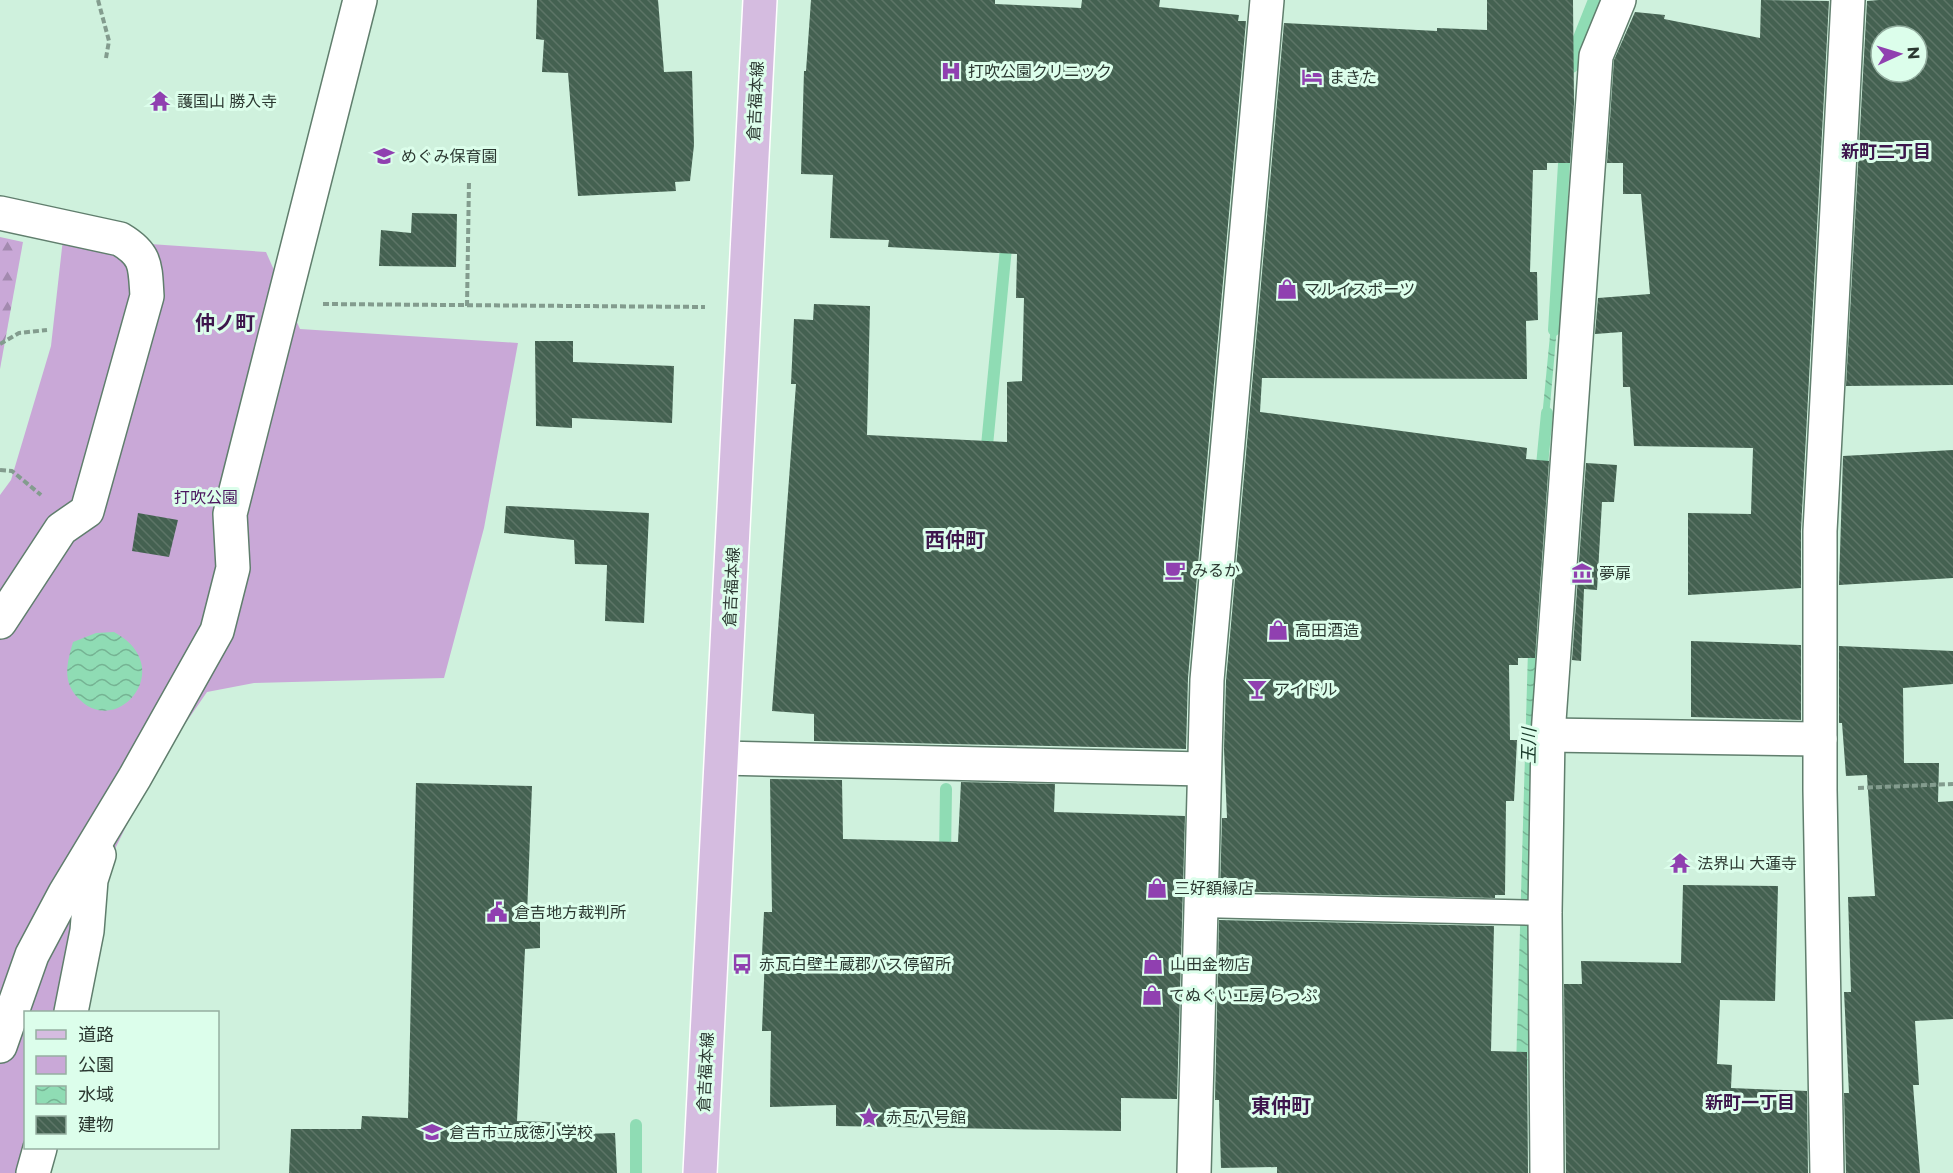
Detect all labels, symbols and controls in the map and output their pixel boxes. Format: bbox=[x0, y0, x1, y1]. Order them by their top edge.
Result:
north arrow bbox=[1869, 24, 1929, 84]
text: N bbox=[1904, 46, 1923, 60]
hospital icon: 打吹公園クリニック bbox=[939, 59, 963, 83]
street label: 倉吉福本線 bbox=[744, 61, 767, 141]
place label: 打吹公園クリニック bbox=[968, 62, 1112, 81]
hotel icon: まきた bbox=[1300, 65, 1324, 89]
place label: まきた bbox=[1329, 68, 1377, 87]
temple icon: 護国山 勝入寺 bbox=[148, 89, 172, 113]
place label: 護国山 勝入寺 bbox=[177, 92, 277, 111]
district label: 新町二丁目 bbox=[1841, 141, 1931, 163]
school or university icon: めぐみ保育園 bbox=[372, 144, 396, 168]
place label: めぐみ保育園 bbox=[401, 147, 497, 166]
shop icon: マルイスポーツ bbox=[1275, 277, 1299, 301]
place label: マルイスポーツ bbox=[1304, 280, 1415, 299]
district label: 仲ノ町 bbox=[195, 311, 255, 335]
park label: 打吹公園 bbox=[174, 488, 238, 507]
district label: 西仲町 bbox=[925, 528, 985, 552]
street label: 倉吉福本線 bbox=[720, 547, 743, 627]
cafe icon: みるか bbox=[1163, 558, 1187, 582]
place label: みるか bbox=[1192, 561, 1240, 580]
museum icon: 夢扉 bbox=[1570, 561, 1594, 585]
place label: 夢扉 bbox=[1599, 564, 1631, 583]
shop icon: 高田酒造 bbox=[1266, 618, 1290, 642]
place label: 高田酒造 bbox=[1295, 621, 1359, 640]
bar icon: アイドル bbox=[1245, 677, 1269, 701]
place label: アイドル bbox=[1274, 680, 1337, 699]
water label: 玉川 bbox=[1518, 726, 1540, 764]
temple icon: 法界山 大蓮寺 bbox=[1668, 851, 1692, 875]
place label: 法界山 大蓮寺 bbox=[1697, 854, 1797, 873]
shop icon: 三好額縁店 bbox=[1145, 876, 1169, 900]
place label: 三好額縁店 bbox=[1174, 879, 1254, 898]
public building icon: 倉吉地方裁判所 bbox=[485, 900, 509, 924]
place label: 倉吉地方裁判所 bbox=[514, 903, 626, 922]
bus stop icon: 赤瓦白壁土蔵郡バス停留所 bbox=[730, 952, 754, 976]
shop icon: 山田金物店 bbox=[1141, 952, 1165, 976]
place label: 赤瓦白壁土蔵郡バス停留所 bbox=[759, 955, 951, 974]
place label: 山田金物店 bbox=[1170, 955, 1250, 974]
shop icon: てぬぐい工房 らっぷ bbox=[1140, 983, 1164, 1007]
place label: てぬぐい工房 らっぷ bbox=[1169, 986, 1317, 1005]
legend bbox=[24, 1011, 219, 1149]
text: 道路 bbox=[78, 1024, 114, 1046]
street label: 倉吉福本線 bbox=[694, 1032, 717, 1112]
text: 公園 bbox=[78, 1054, 114, 1076]
text: 水域 bbox=[78, 1084, 114, 1106]
district label: 新町一丁目 bbox=[1705, 1092, 1795, 1114]
district label: 東仲町 bbox=[1251, 1094, 1311, 1118]
place icon: 赤瓦八号館 bbox=[857, 1105, 881, 1129]
place label: 赤瓦八号館 bbox=[886, 1108, 966, 1127]
text: 建物 bbox=[78, 1114, 114, 1136]
school or university icon: 倉吉市立成徳小学校 bbox=[420, 1120, 444, 1144]
place label: 倉吉市立成徳小学校 bbox=[449, 1123, 593, 1142]

